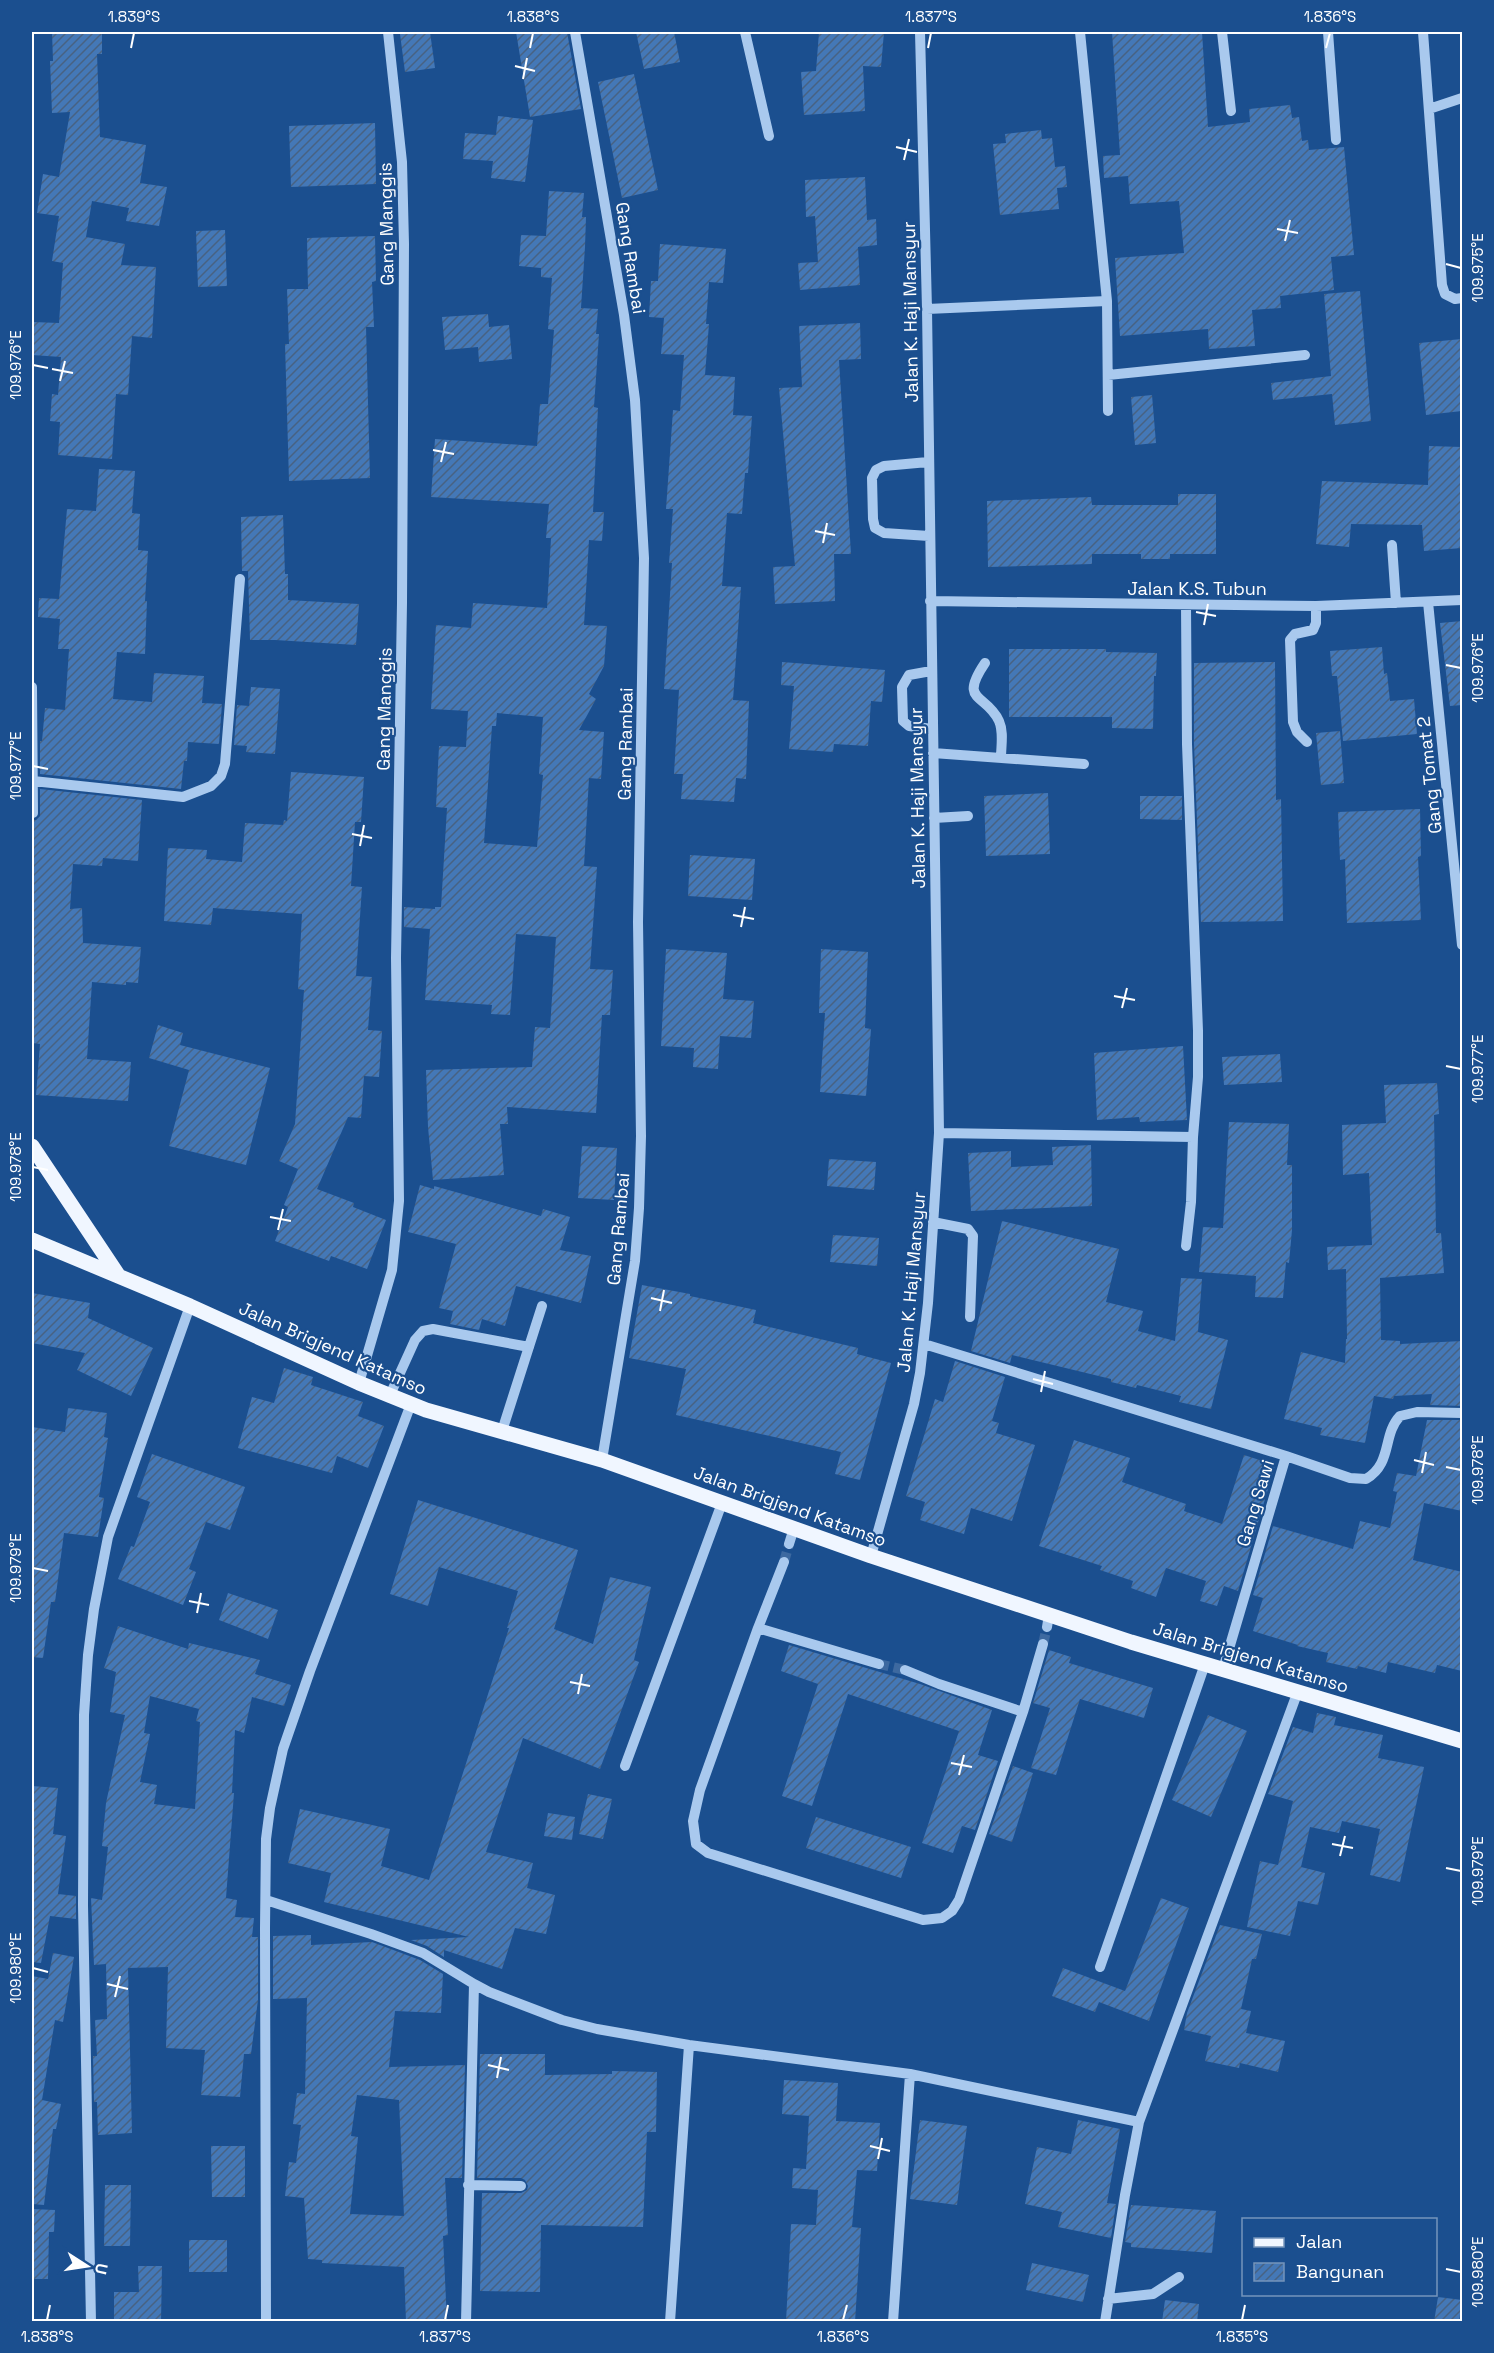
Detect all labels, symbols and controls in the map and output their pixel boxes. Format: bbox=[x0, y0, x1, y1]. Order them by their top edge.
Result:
text: 1.839°S bbox=[108, 7, 160, 26]
text: 1.838°S bbox=[507, 7, 559, 26]
text: 1.837°S bbox=[905, 7, 957, 26]
text: 1.836°S bbox=[1304, 7, 1356, 26]
street label: Gang Manggis bbox=[373, 162, 399, 286]
street label: Gang Rambai bbox=[611, 200, 651, 316]
street label: Jalan K. Haji Mansyur bbox=[897, 221, 923, 403]
text: 109.975°E bbox=[1468, 233, 1487, 303]
text: 109.976°E bbox=[6, 330, 25, 400]
street label: Jalan K.S. Tubun bbox=[1127, 577, 1267, 600]
text: 109.976°E bbox=[1468, 633, 1487, 703]
street label: Gang Manggis bbox=[371, 647, 397, 771]
street label: Gang Rambai bbox=[613, 687, 637, 801]
street label: Jalan K. Haji Mansyur bbox=[904, 707, 930, 889]
street label: Gang Tomat 2 bbox=[1411, 715, 1447, 835]
text: 109.977°E bbox=[6, 732, 25, 800]
text: 109.977°E bbox=[1468, 1035, 1487, 1103]
text: 109.978°E bbox=[6, 1132, 25, 1202]
street label: Gang Rambai bbox=[602, 1172, 634, 1286]
street label: Jalan K. Haji Mansyur bbox=[892, 1190, 930, 1373]
street label: Jalan Brigjend Katamso bbox=[235, 1296, 431, 1400]
text: 109.978°E bbox=[1468, 1435, 1487, 1505]
street label: Gang Sawi bbox=[1231, 1457, 1279, 1549]
street label: Jalan Brigjend Katamso bbox=[690, 1460, 890, 1552]
text: 109.979°E bbox=[6, 1533, 25, 1603]
street label: Jalan Brigjend Katamso bbox=[1150, 1616, 1352, 1698]
text: 109.979°E bbox=[1468, 1836, 1487, 1906]
text: 109.980°E bbox=[6, 1932, 25, 2004]
legend bbox=[1242, 2218, 1437, 2296]
text: Jalan bbox=[1296, 2230, 1342, 2253]
north arrow bbox=[57, 2236, 117, 2296]
text: 109.980°E bbox=[1468, 2236, 1487, 2308]
text: Bangunan bbox=[1296, 2260, 1384, 2283]
text: U bbox=[90, 2262, 113, 2276]
text: 1.838°S bbox=[21, 2327, 73, 2346]
text: 1.837°S bbox=[419, 2327, 471, 2346]
text: 1.836°S bbox=[817, 2327, 869, 2346]
text: 1.835°S bbox=[1216, 2327, 1268, 2346]

